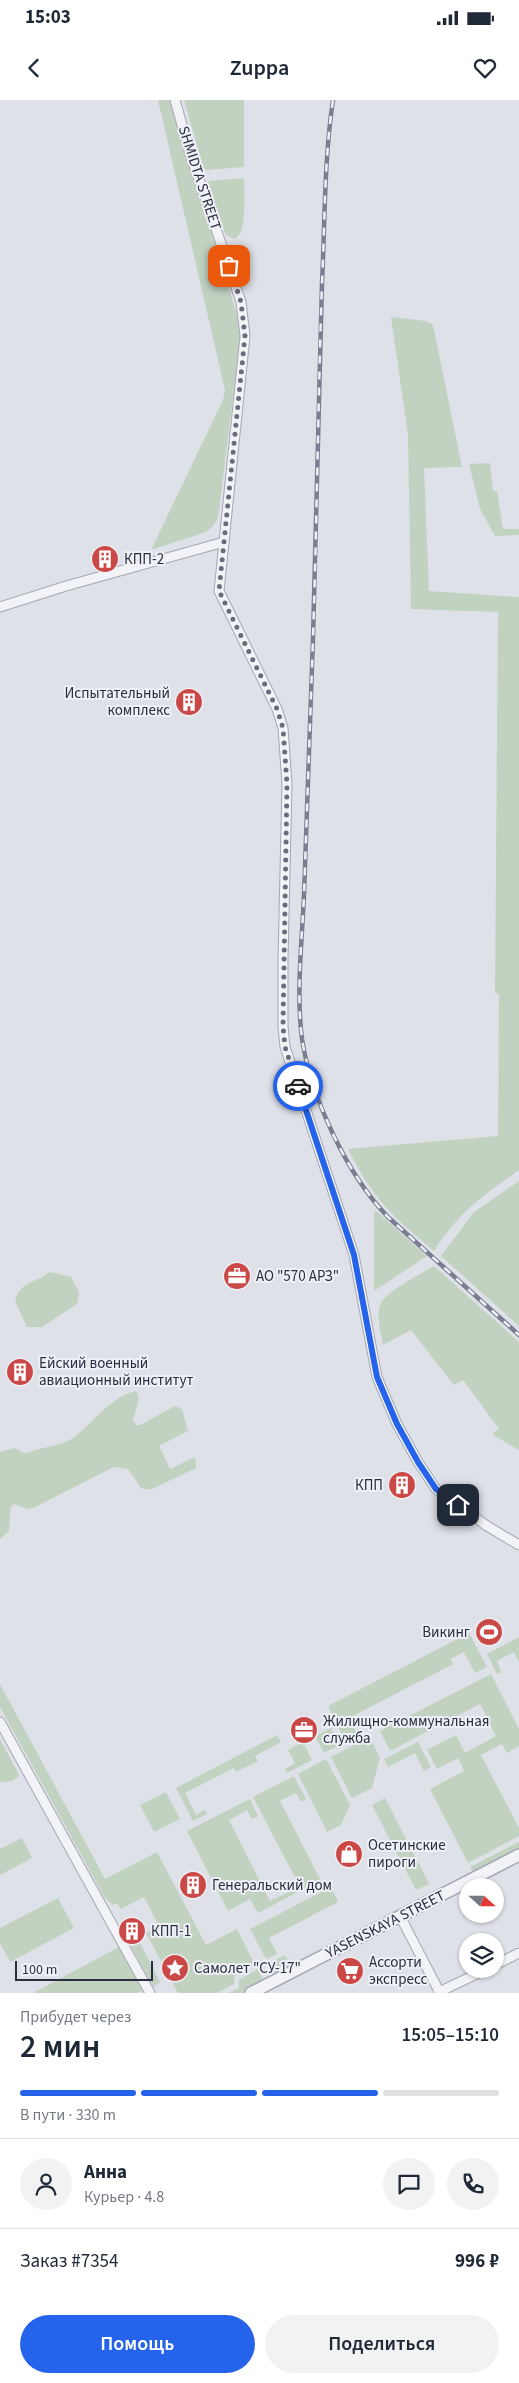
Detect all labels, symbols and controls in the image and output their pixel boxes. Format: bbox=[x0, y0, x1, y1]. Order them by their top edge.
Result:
text: 15:03 bbox=[25, 4, 71, 31]
text: Zuppa bbox=[230, 52, 289, 84]
icon: back bbox=[20, 54, 48, 82]
icon: heart bbox=[471, 54, 499, 82]
street label: SHMIDTA STREET bbox=[173, 123, 226, 233]
pin bbox=[208, 245, 250, 287]
icon: bag bbox=[215, 252, 243, 280]
building icon: КПП-2 bbox=[90, 544, 120, 574]
place label: КПП-2 bbox=[124, 549, 164, 570]
place label: Испытательный комплекс bbox=[64, 683, 170, 721]
building icon: Испытательный комплекс bbox=[174, 687, 204, 717]
courier bbox=[273, 1061, 323, 1111]
icon: car bbox=[284, 1072, 312, 1100]
office icon: АО "570 АРЗ" bbox=[222, 1261, 252, 1291]
place label: АО "570 АРЗ" bbox=[256, 1266, 339, 1287]
place label: Ейский военный авиационный институт bbox=[39, 1353, 194, 1391]
building icon: Ейский военный авиационный институт bbox=[5, 1357, 35, 1387]
building icon: КПП bbox=[387, 1470, 417, 1500]
place label: КПП bbox=[355, 1475, 383, 1496]
pin bbox=[437, 1484, 479, 1526]
icon: home bbox=[444, 1491, 472, 1519]
sports icon: Викинг bbox=[474, 1617, 504, 1647]
place label: Викинг bbox=[422, 1622, 470, 1643]
place label: Жилищно-коммунальная служба bbox=[323, 1711, 489, 1749]
office icon: Жилищно-коммунальная служба bbox=[289, 1715, 319, 1745]
place label: Осетинские пироги bbox=[368, 1835, 446, 1873]
shop icon: Осетинские пироги bbox=[334, 1839, 364, 1869]
building icon: Генеральский дом bbox=[178, 1870, 208, 1900]
place label: Генеральский дом bbox=[212, 1875, 332, 1896]
north arrow bbox=[459, 1878, 504, 1922]
map controls bbox=[459, 1878, 504, 1978]
street label: YASENSKAYA STREET bbox=[321, 1885, 449, 1964]
building icon: КПП-1 bbox=[117, 1916, 147, 1946]
place label: КПП-1 bbox=[151, 1921, 191, 1942]
button: layers bbox=[459, 1933, 504, 1978]
place label: Ассорти экспресс bbox=[369, 1952, 427, 1990]
place icon: Самолет "СУ-17" bbox=[160, 1953, 190, 1983]
supermarket icon: Ассорти экспресс bbox=[335, 1956, 365, 1986]
scale bar bbox=[15, 1958, 152, 1981]
place label: Самолет "СУ-17" bbox=[194, 1958, 301, 1979]
text: 100 m bbox=[22, 1960, 57, 1980]
text: Прибудет через bbox=[20, 2006, 131, 2028]
text: 15:05–15:10 bbox=[401, 2022, 499, 2049]
text: 2 мин bbox=[20, 2024, 100, 2070]
text: В пути · 330 m bbox=[20, 2104, 116, 2126]
button: person bbox=[20, 2158, 72, 2210]
button: chat bbox=[383, 2158, 435, 2210]
button: phone bbox=[447, 2158, 499, 2210]
text: Анна bbox=[84, 2159, 127, 2186]
text: Курьер · 4.8 bbox=[84, 2186, 164, 2208]
text: Заказ #7354 bbox=[20, 2248, 119, 2275]
text: 996 ₽ bbox=[455, 2248, 499, 2275]
button: Помощь bbox=[20, 2315, 255, 2373]
button: Поделиться bbox=[265, 2315, 499, 2373]

